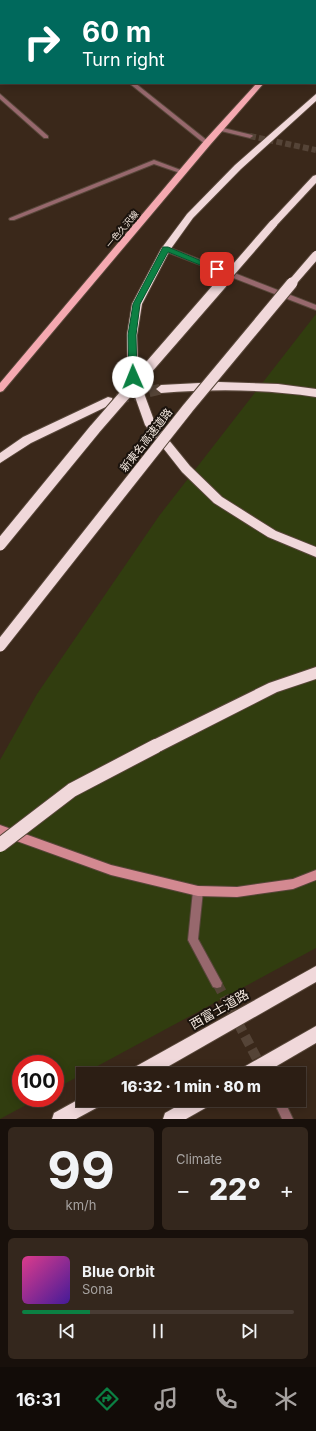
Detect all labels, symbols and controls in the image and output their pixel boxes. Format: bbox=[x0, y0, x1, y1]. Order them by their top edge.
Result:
text: 60 m bbox=[82, 15, 151, 49]
icon: right bbox=[16, 16, 68, 68]
text: Turn right bbox=[82, 49, 165, 70]
street label: 一色久沢線 bbox=[103, 207, 141, 250]
pin bbox=[200, 252, 234, 286]
icon: arrive bbox=[206, 258, 228, 280]
position arrow bbox=[112, 356, 154, 398]
street label: 新東名高速道路 bbox=[117, 405, 175, 475]
street label: 西富士道路 bbox=[187, 986, 251, 1032]
speed limit sign: 100 bbox=[12, 1055, 64, 1107]
text: 16:32 · 1 min · 80 m bbox=[121, 1077, 261, 1096]
text: 99 bbox=[47, 1139, 115, 1202]
text: Climate bbox=[176, 1151, 222, 1167]
text: 22° bbox=[209, 1171, 261, 1207]
text: − bbox=[176, 1177, 191, 1203]
text: + bbox=[279, 1177, 294, 1203]
text: km/h bbox=[66, 1197, 96, 1213]
text: Blue Orbit bbox=[82, 1262, 155, 1281]
text: Sona bbox=[82, 1281, 113, 1297]
icon: previous bbox=[56, 1320, 78, 1342]
icon: pause bbox=[147, 1320, 169, 1342]
icon: next bbox=[238, 1320, 260, 1342]
icon: directions bbox=[93, 1385, 121, 1413]
icon: music bbox=[152, 1385, 180, 1413]
icon: phone bbox=[212, 1385, 240, 1413]
icon: climate bbox=[272, 1385, 300, 1413]
text: 16:31 bbox=[16, 1389, 61, 1410]

